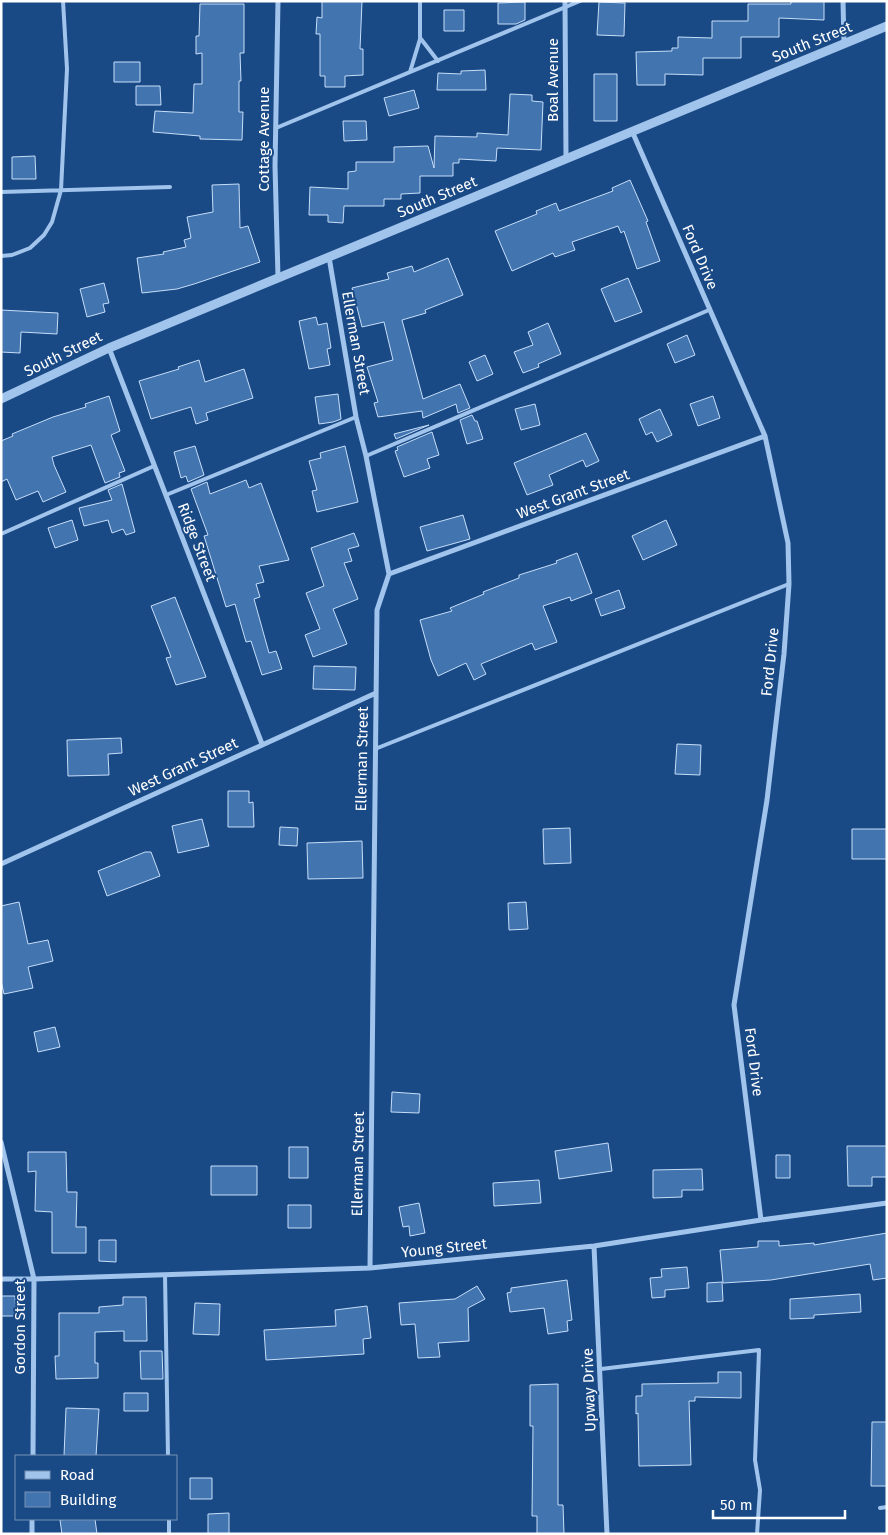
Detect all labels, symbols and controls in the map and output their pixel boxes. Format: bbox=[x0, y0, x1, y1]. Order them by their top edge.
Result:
street label: South Street bbox=[769, 18, 855, 66]
street label: Boal Avenue bbox=[544, 38, 562, 122]
street label: Cottage Avenue bbox=[255, 86, 273, 192]
street label: South Street bbox=[395, 172, 480, 222]
street label: Ford Drive bbox=[678, 222, 722, 292]
street label: Ellerman Street bbox=[338, 290, 374, 397]
street label: South Street bbox=[21, 327, 105, 381]
street label: West Grant Street bbox=[514, 465, 632, 523]
street label: Ridge Street bbox=[174, 500, 220, 584]
street label: Ford Drive bbox=[757, 627, 783, 697]
street label: Ellerman Street bbox=[352, 706, 372, 812]
street label: West Grant Street bbox=[125, 734, 241, 800]
street label: Ford Drive bbox=[741, 1027, 767, 1097]
street label: Ellerman Street bbox=[348, 1111, 368, 1217]
street label: Young Street bbox=[400, 1234, 488, 1261]
street label: Gordon Street bbox=[11, 1279, 29, 1374]
street label: Upway Drive bbox=[579, 1348, 599, 1432]
legend bbox=[15, 1455, 178, 1520]
text: Road bbox=[60, 1466, 95, 1484]
scale bar bbox=[713, 1488, 846, 1520]
text: Building bbox=[60, 1491, 116, 1509]
text: 50 m bbox=[720, 1496, 753, 1514]

